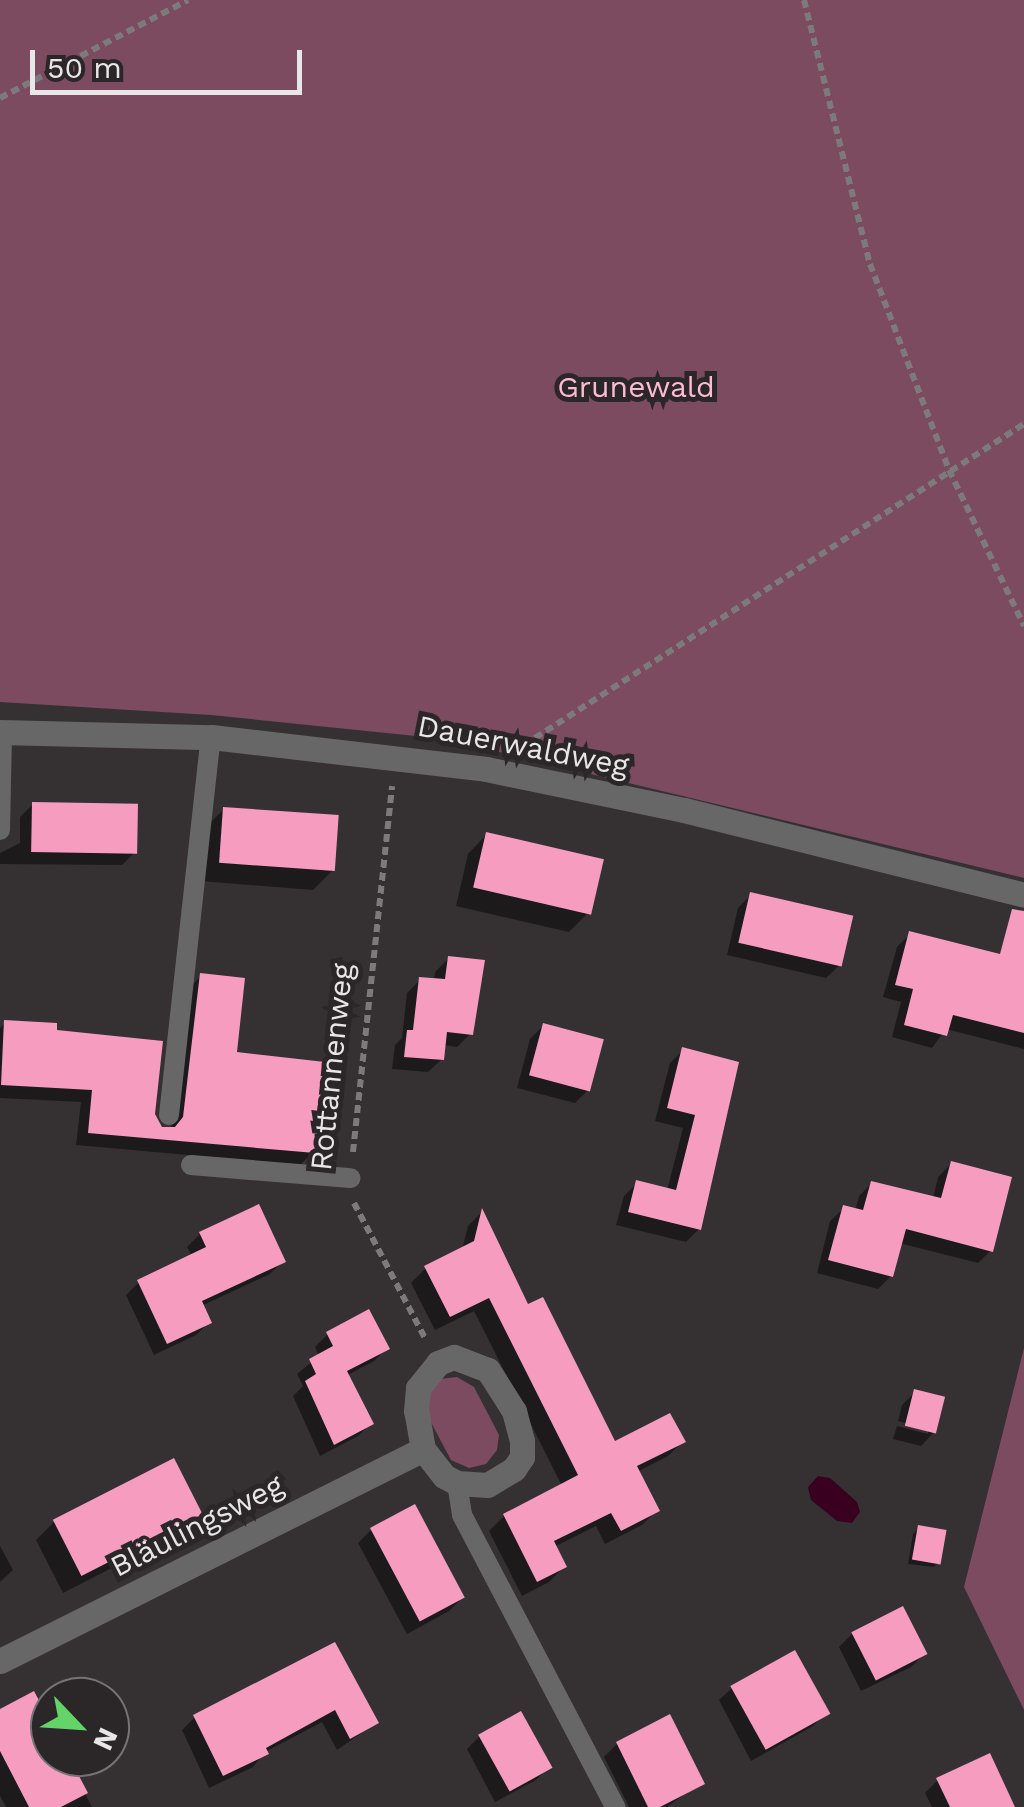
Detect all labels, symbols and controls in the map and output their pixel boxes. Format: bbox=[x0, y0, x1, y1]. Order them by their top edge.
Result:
scale bar bbox=[35, 30, 308, 92]
text: 50 m bbox=[47, 50, 122, 85]
park label: Grunewald bbox=[557, 369, 715, 405]
street label: Dauerwaldweg bbox=[414, 708, 632, 784]
street label: Rottannenweg bbox=[303, 962, 361, 1172]
street label: Bläulingsweg bbox=[105, 1467, 289, 1585]
north arrow bbox=[30, 1677, 130, 1777]
text: N bbox=[86, 1723, 125, 1755]

